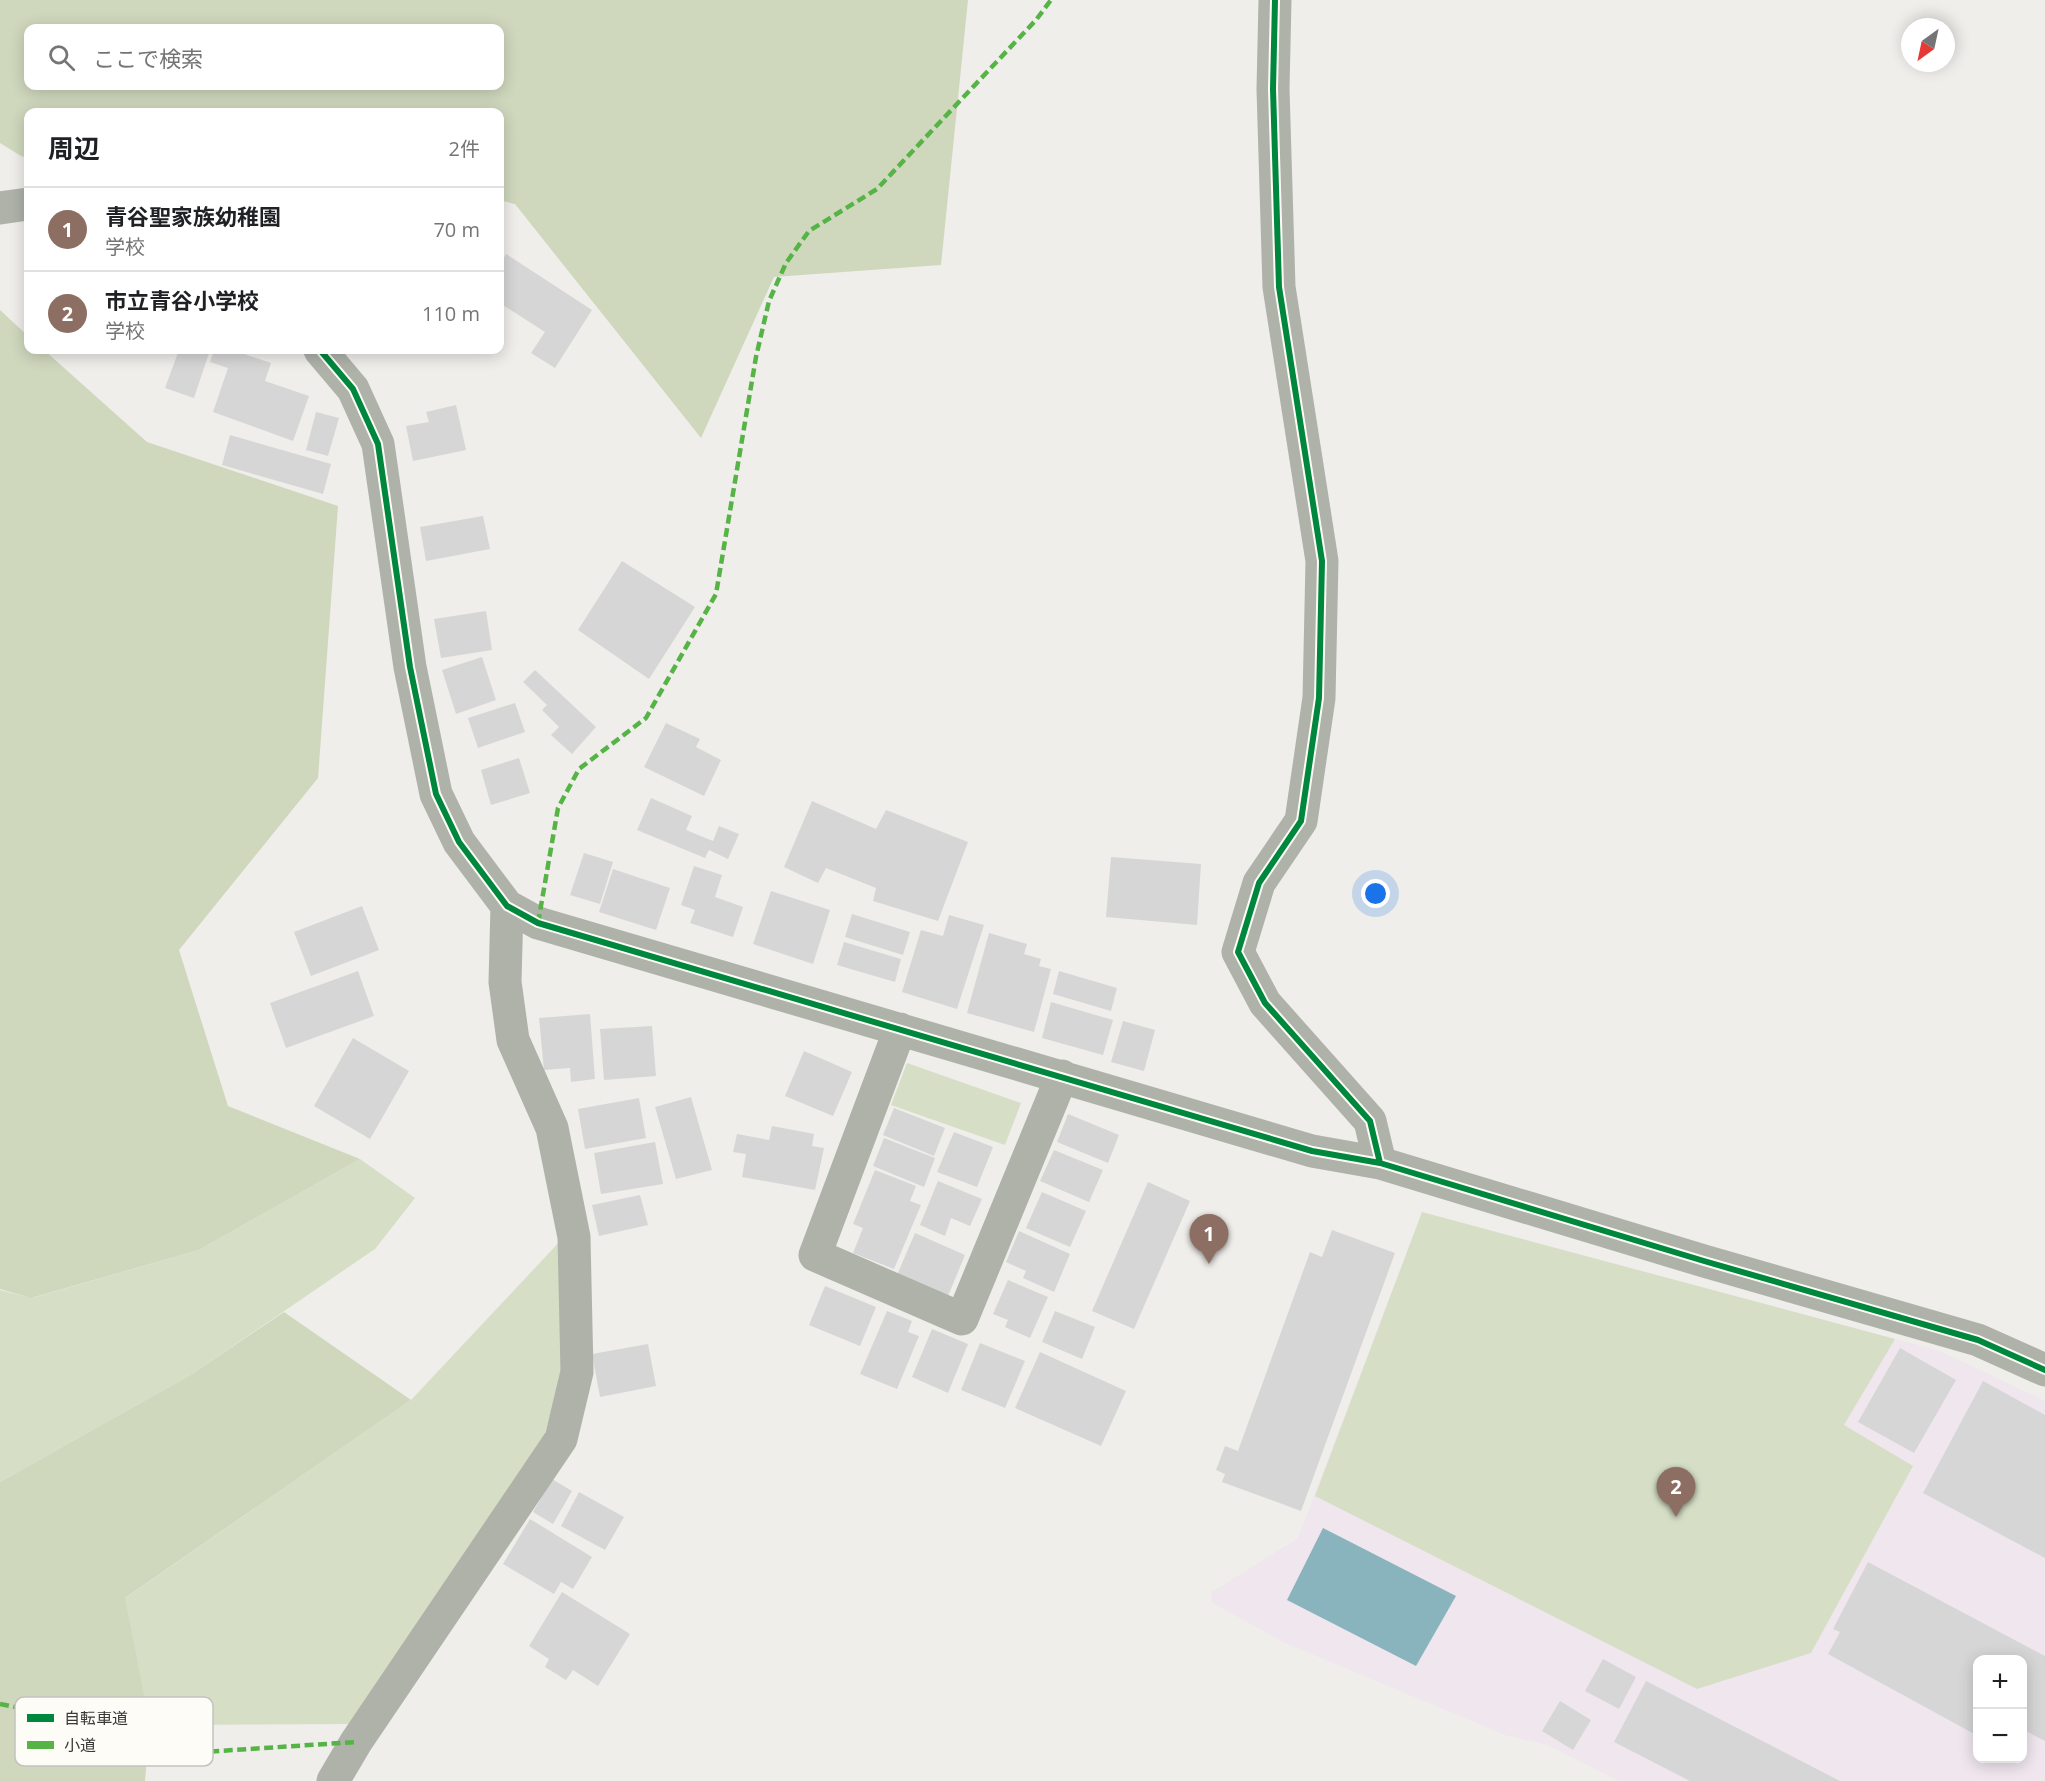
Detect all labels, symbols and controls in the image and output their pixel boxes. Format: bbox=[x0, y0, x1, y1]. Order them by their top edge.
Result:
north arrow bbox=[1901, 18, 1955, 72]
search box bbox=[24, 24, 504, 90]
icon: search bbox=[45, 41, 78, 74]
text: ここで検索 bbox=[93, 43, 203, 73]
text: 周辺 bbox=[48, 130, 100, 166]
text: 2件 bbox=[449, 135, 480, 162]
text: 青谷聖家族幼稚園 bbox=[105, 201, 281, 231]
text: 1 bbox=[62, 216, 73, 243]
text: 70 m bbox=[433, 216, 480, 243]
text: 学校 bbox=[105, 233, 145, 260]
text: 市立青谷小学校 bbox=[105, 285, 259, 315]
text: 2 bbox=[62, 300, 73, 327]
text: 110 m bbox=[422, 300, 480, 327]
text: 学校 bbox=[105, 317, 145, 344]
your location bbox=[1361, 879, 1390, 908]
pin: 1 bbox=[1190, 1214, 1228, 1264]
pin: 2 bbox=[1656, 1468, 1696, 1517]
map controls bbox=[1973, 1655, 2027, 1763]
button: + bbox=[1973, 1655, 2027, 1709]
legend bbox=[15, 1697, 213, 1766]
text: 自転車道 bbox=[64, 1707, 128, 1729]
button: − bbox=[1973, 1709, 2027, 1763]
text: 小道 bbox=[64, 1734, 96, 1756]

